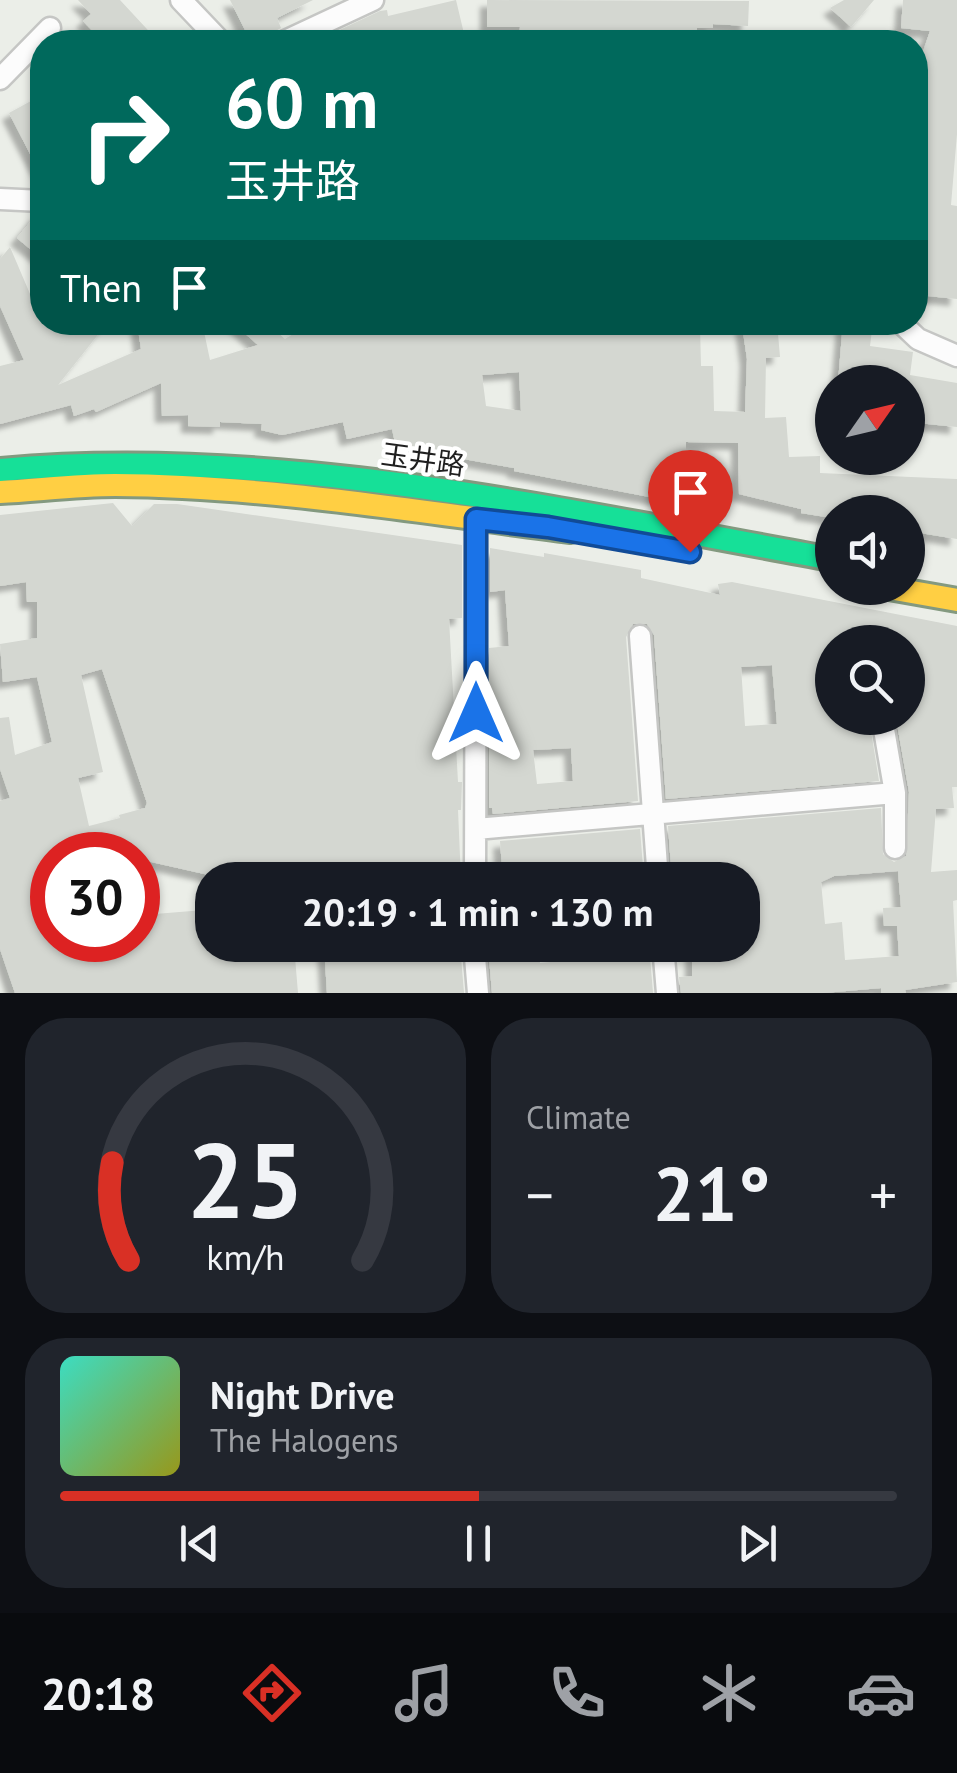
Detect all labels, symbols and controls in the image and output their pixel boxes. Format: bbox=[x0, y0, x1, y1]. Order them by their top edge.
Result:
text: 60 m bbox=[225, 57, 378, 147]
icon: right bbox=[60, 70, 190, 200]
text: 玉井路 bbox=[225, 151, 360, 209]
icon: arrive bbox=[162, 260, 217, 315]
text: Then bbox=[60, 263, 142, 312]
north arrow bbox=[815, 365, 925, 475]
map controls bbox=[815, 365, 925, 735]
street label: 玉井路 bbox=[379, 435, 467, 483]
pin bbox=[648, 450, 733, 553]
icon: arrive bbox=[663, 465, 718, 520]
button: sound bbox=[815, 495, 925, 605]
button: search bbox=[815, 625, 925, 735]
position arrow bbox=[424, 661, 528, 765]
speed limit sign: 30 bbox=[30, 832, 160, 962]
text: 20:19 · 1 min · 130 m bbox=[302, 887, 653, 936]
text: Climate bbox=[526, 1096, 631, 1138]
text: 25 bbox=[187, 1112, 304, 1247]
text: 21° bbox=[653, 1145, 770, 1242]
text: − bbox=[526, 1159, 554, 1230]
text: + bbox=[869, 1159, 897, 1230]
text: km/h bbox=[206, 1234, 285, 1280]
text: Night Drive bbox=[210, 1370, 394, 1419]
text: The Halogens bbox=[210, 1419, 398, 1461]
icon: previous bbox=[172, 1516, 227, 1571]
icon: pause bbox=[451, 1516, 506, 1571]
icon: next bbox=[730, 1516, 785, 1571]
icon: directions bbox=[237, 1658, 307, 1728]
icon: music bbox=[389, 1658, 459, 1728]
icon: phone bbox=[542, 1658, 612, 1728]
icon: climate bbox=[694, 1658, 764, 1728]
icon: car bbox=[846, 1658, 916, 1728]
text: 20:18 bbox=[41, 1664, 155, 1722]

